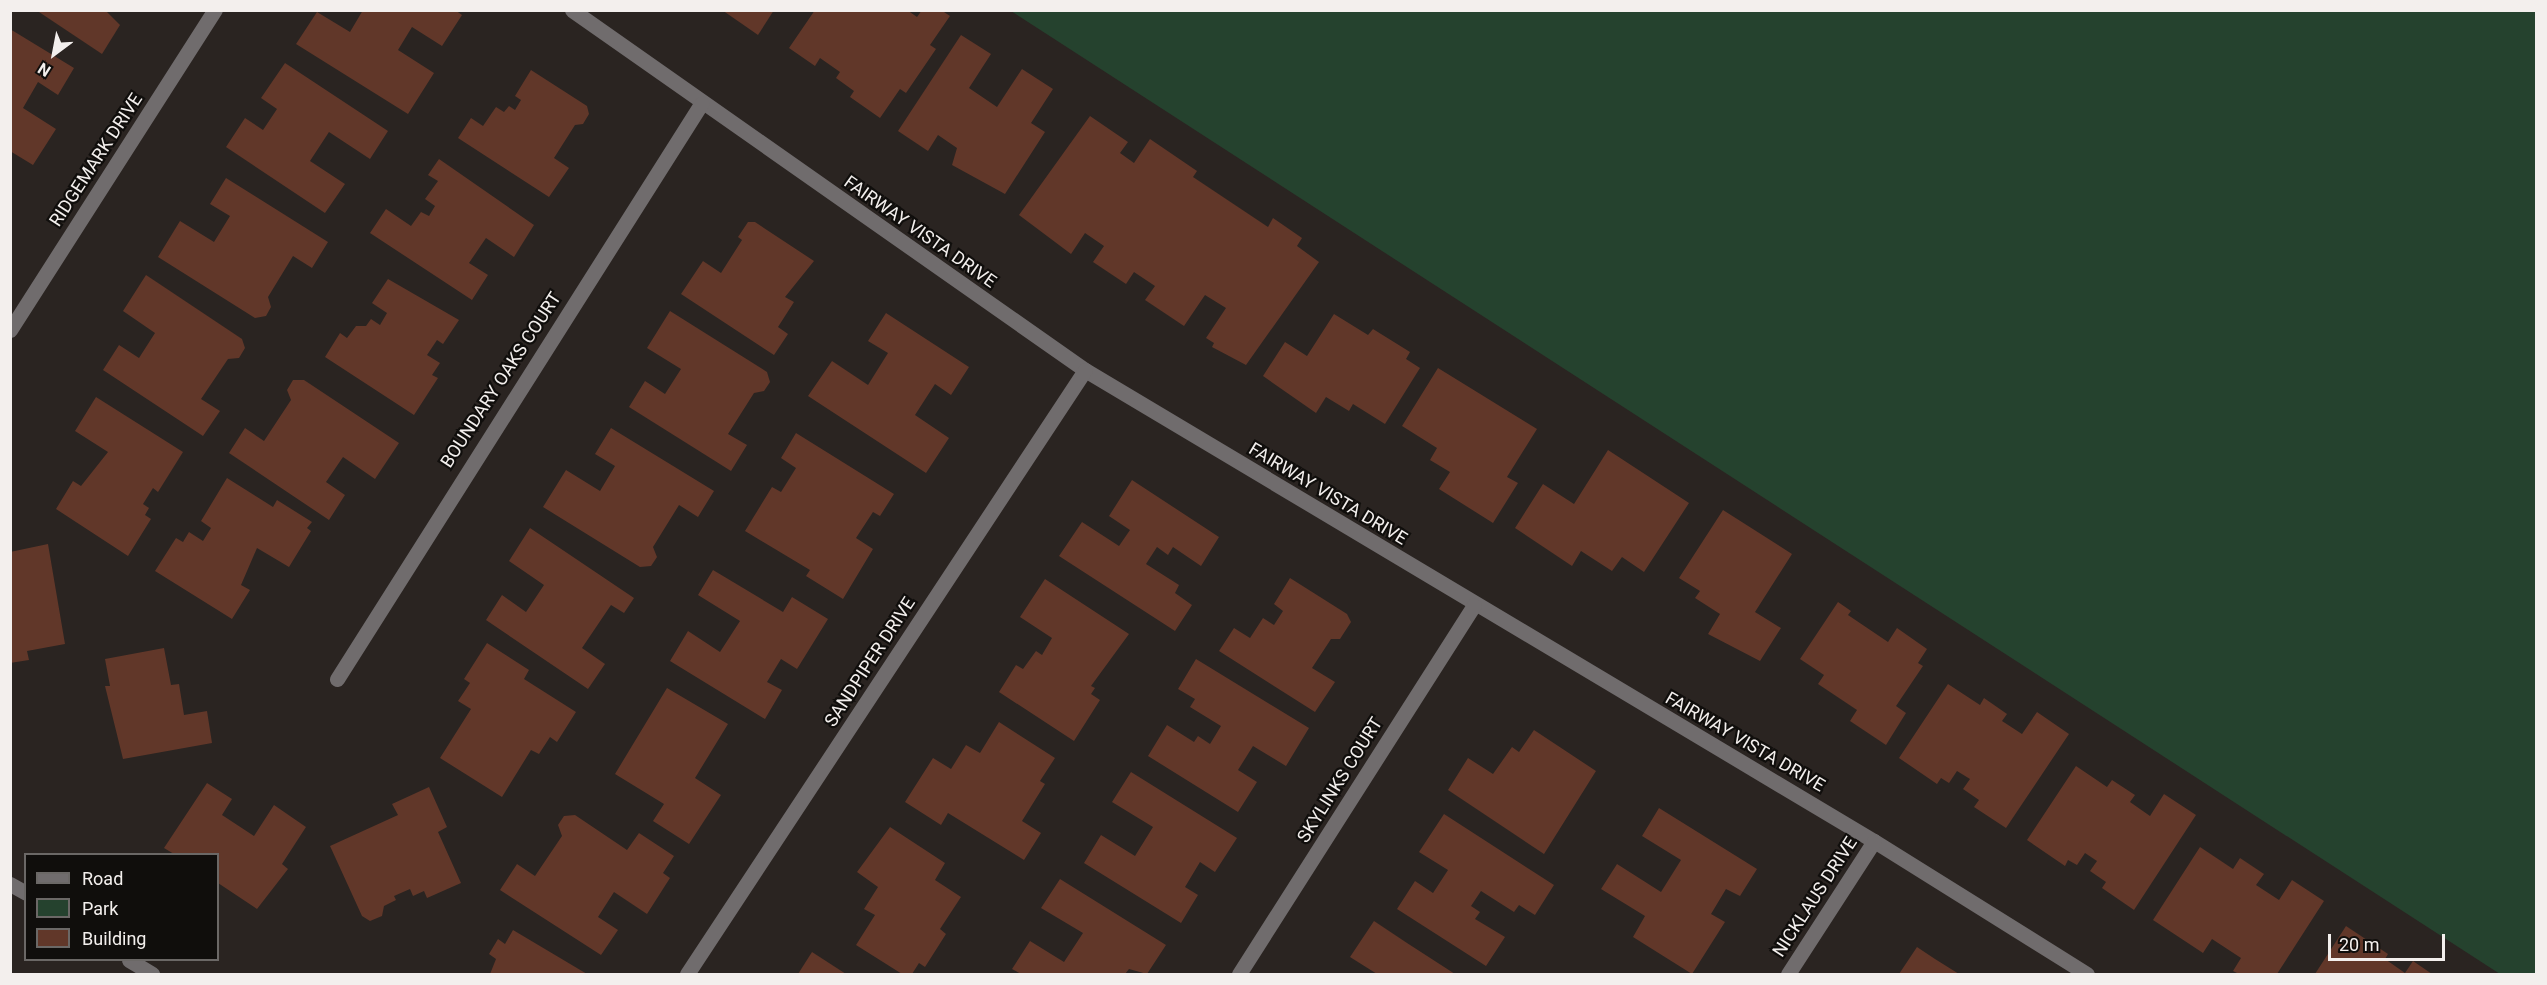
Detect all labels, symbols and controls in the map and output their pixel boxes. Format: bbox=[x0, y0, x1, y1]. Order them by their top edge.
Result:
north arrow bbox=[24, 24, 84, 84]
text: N bbox=[34, 59, 54, 81]
street label: RIDGEMARK DRIVE bbox=[45, 89, 147, 231]
street label: FAIRWAY VISTA DRIVE bbox=[840, 171, 1000, 293]
street label: BOUNDARY OAKS COURT bbox=[436, 288, 566, 472]
street label: FAIRWAY VISTA DRIVE bbox=[1245, 438, 1411, 550]
street label: SANDPIPER DRIVE bbox=[820, 593, 920, 731]
street label: FAIRWAY VISTA DRIVE bbox=[1661, 687, 1829, 797]
street label: SKYLINKS COURT bbox=[1293, 713, 1387, 847]
street label: NICKLAUS DRIVE bbox=[1768, 833, 1862, 961]
legend bbox=[24, 853, 219, 961]
text: Road bbox=[82, 868, 123, 889]
text: Park bbox=[82, 898, 118, 919]
scale bar bbox=[2331, 922, 2448, 960]
text: Building bbox=[82, 928, 146, 949]
text: 20 m bbox=[2339, 934, 2379, 955]

